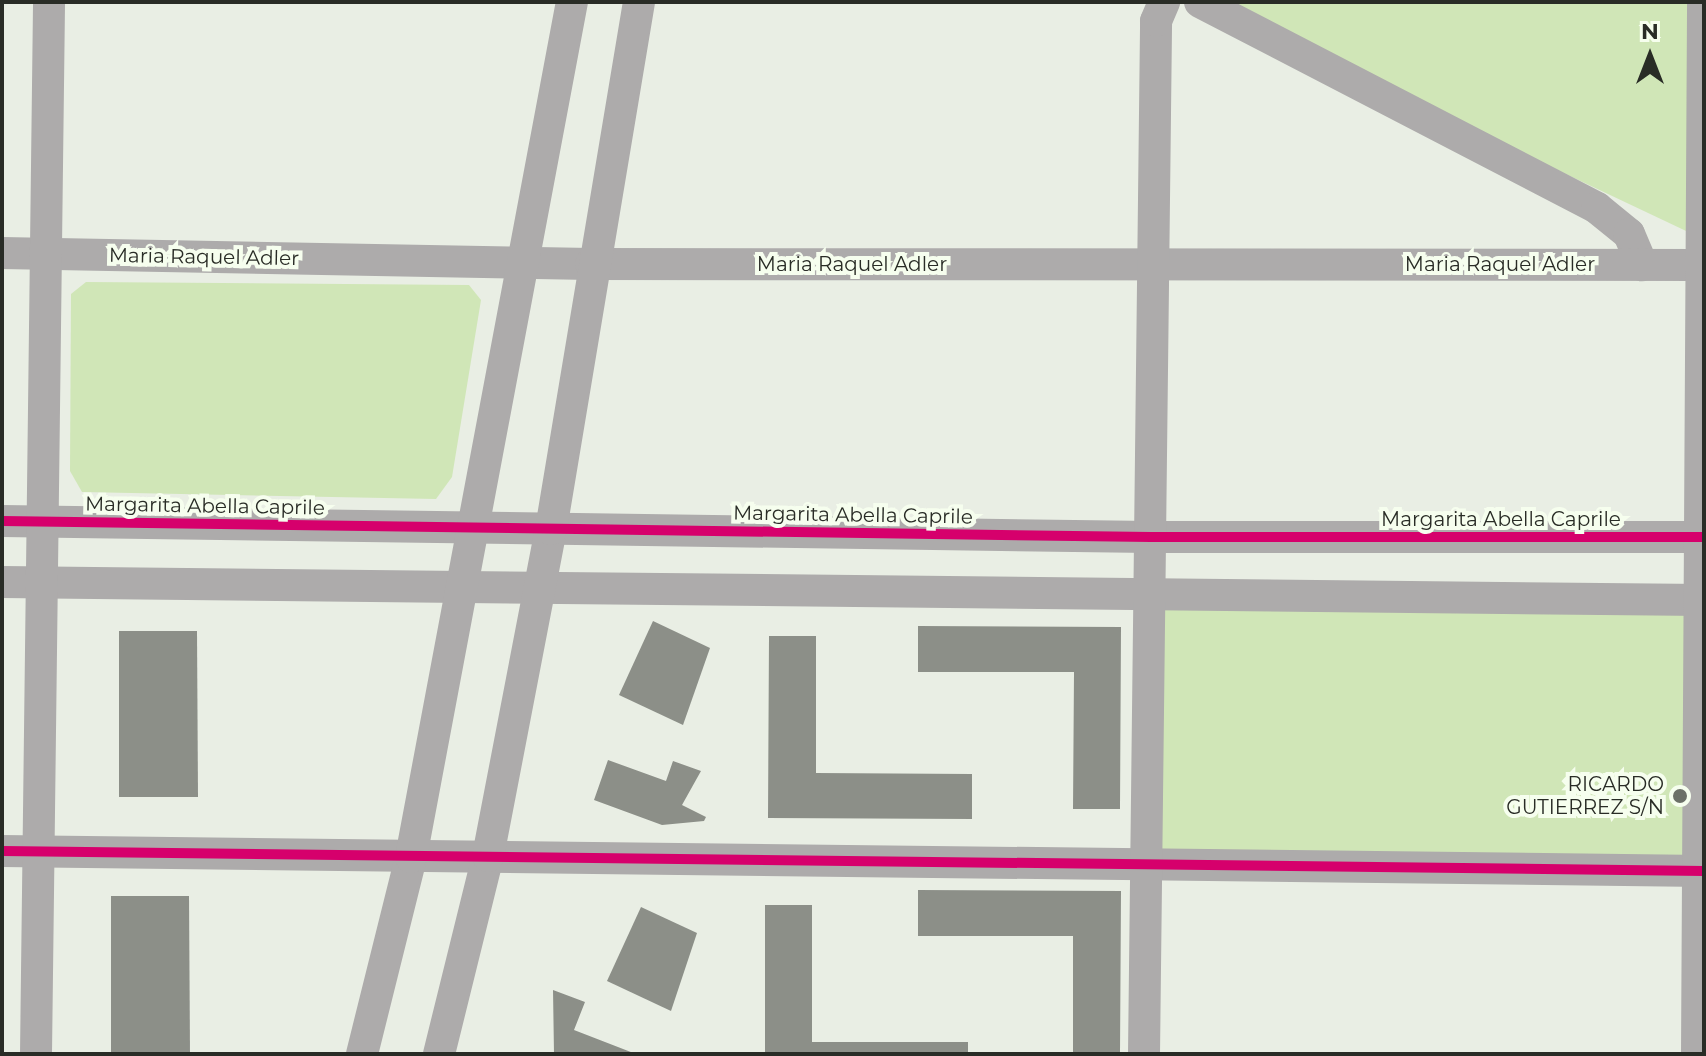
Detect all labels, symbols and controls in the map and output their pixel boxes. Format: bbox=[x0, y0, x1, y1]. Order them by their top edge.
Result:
north arrow bbox=[1610, 16, 1690, 96]
text: N bbox=[1641, 18, 1659, 45]
street label: Maria Raquel Adler bbox=[109, 243, 299, 271]
street label: Maria Raquel Adler bbox=[757, 252, 947, 276]
street label: Maria Raquel Adler bbox=[1405, 252, 1595, 276]
street label: Margarita Abella Caprile bbox=[85, 492, 325, 520]
street label: Margarita Abella Caprile bbox=[733, 501, 973, 529]
street label: Margarita Abella Caprile bbox=[1381, 507, 1621, 531]
place label: RICARDO GUTIERREZ S/N bbox=[1506, 772, 1664, 819]
marker: RICARDO GUTIERREZ S/N bbox=[1671, 787, 1689, 805]

